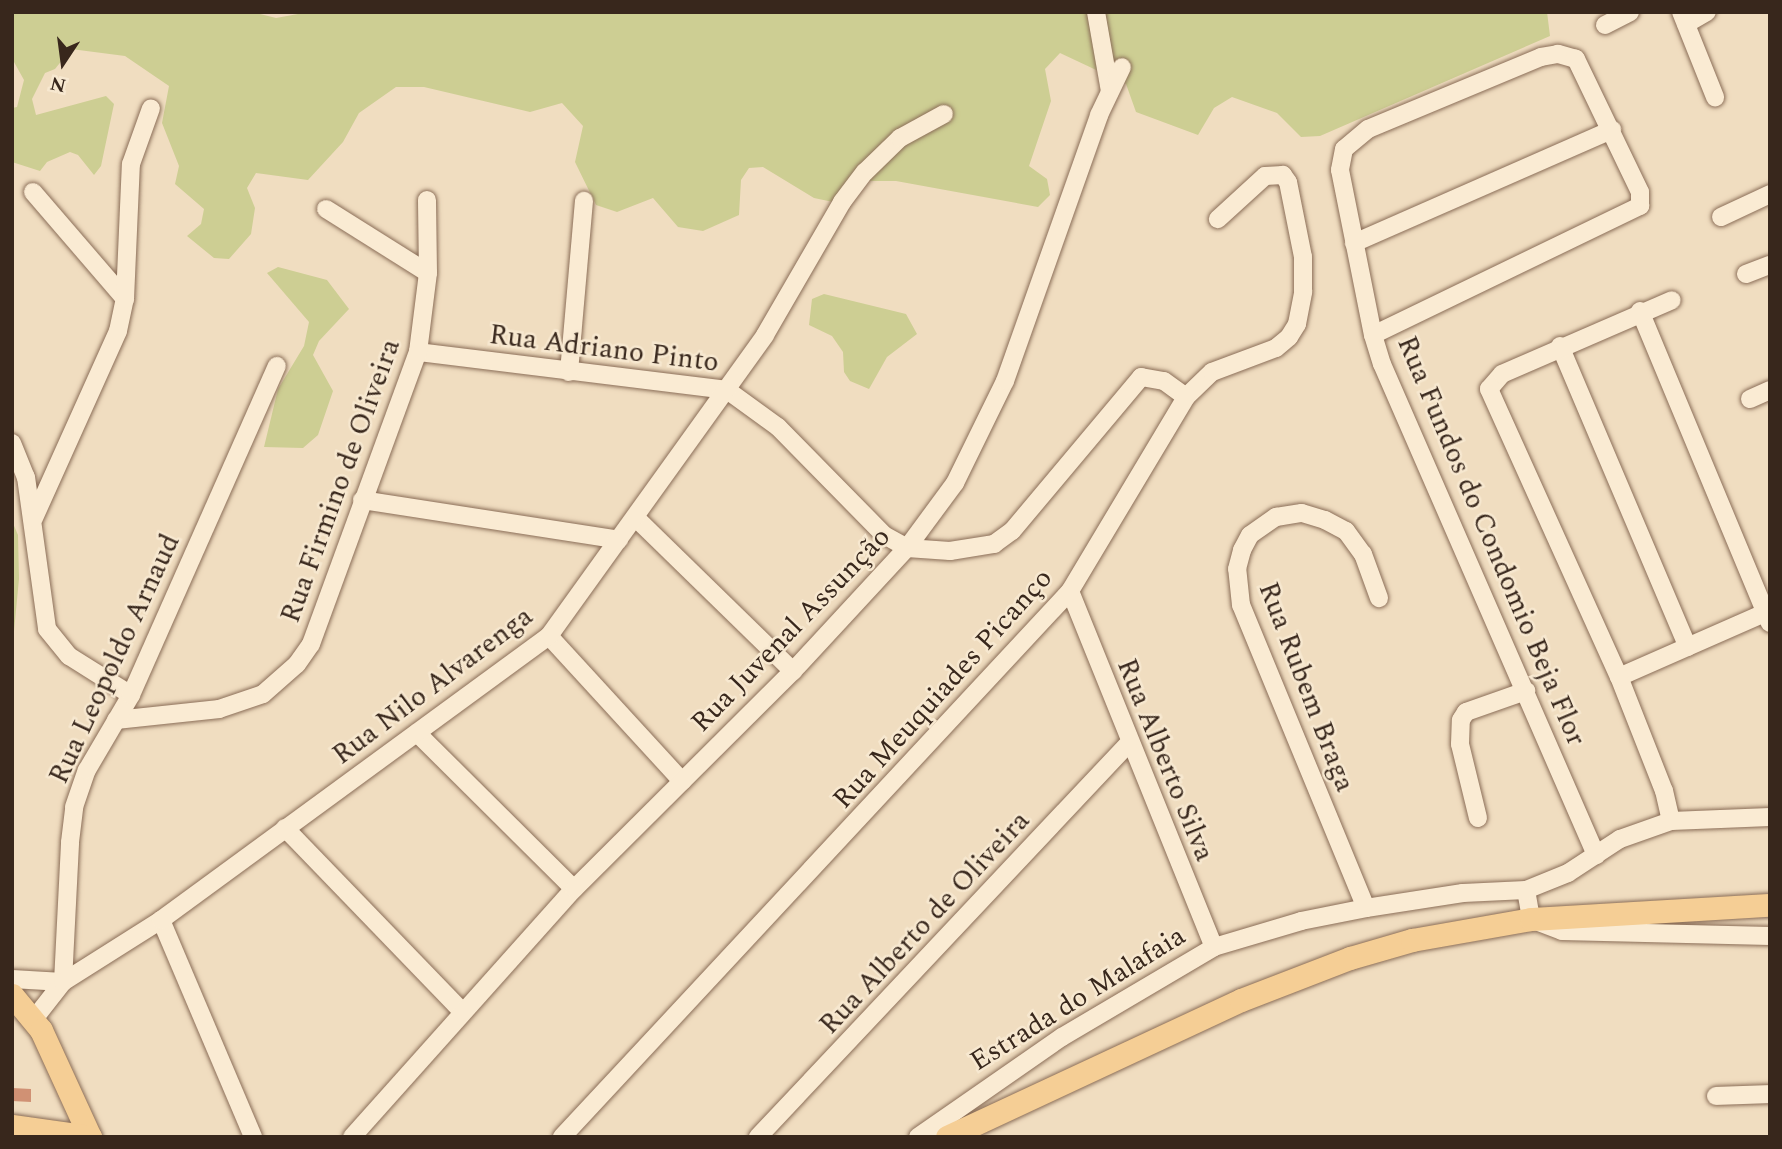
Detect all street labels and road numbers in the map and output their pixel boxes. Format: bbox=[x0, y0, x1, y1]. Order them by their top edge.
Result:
street label: Rua Adriano Pinto bbox=[487, 318, 721, 380]
street label: Rua Fundos do Condomio Beja Flor bbox=[1389, 331, 1593, 751]
street label: Rua Firmino de Oliveira bbox=[274, 335, 408, 627]
street label: Rua Juvenal Assunção bbox=[684, 520, 898, 740]
street label: Rua Leopoldo Arnaud bbox=[42, 529, 188, 789]
street label: Rua Meuquiades Picanço bbox=[826, 562, 1060, 816]
street label: Rua Rubem Braga bbox=[1251, 578, 1361, 796]
street label: Rua Nilo Alvarenga bbox=[326, 600, 540, 772]
street label: Rua Alberto Silva bbox=[1109, 654, 1221, 866]
street label: Rua Alberto de Oliveira bbox=[813, 804, 1037, 1042]
street label: Estrada do Malafaia bbox=[964, 919, 1192, 1079]

